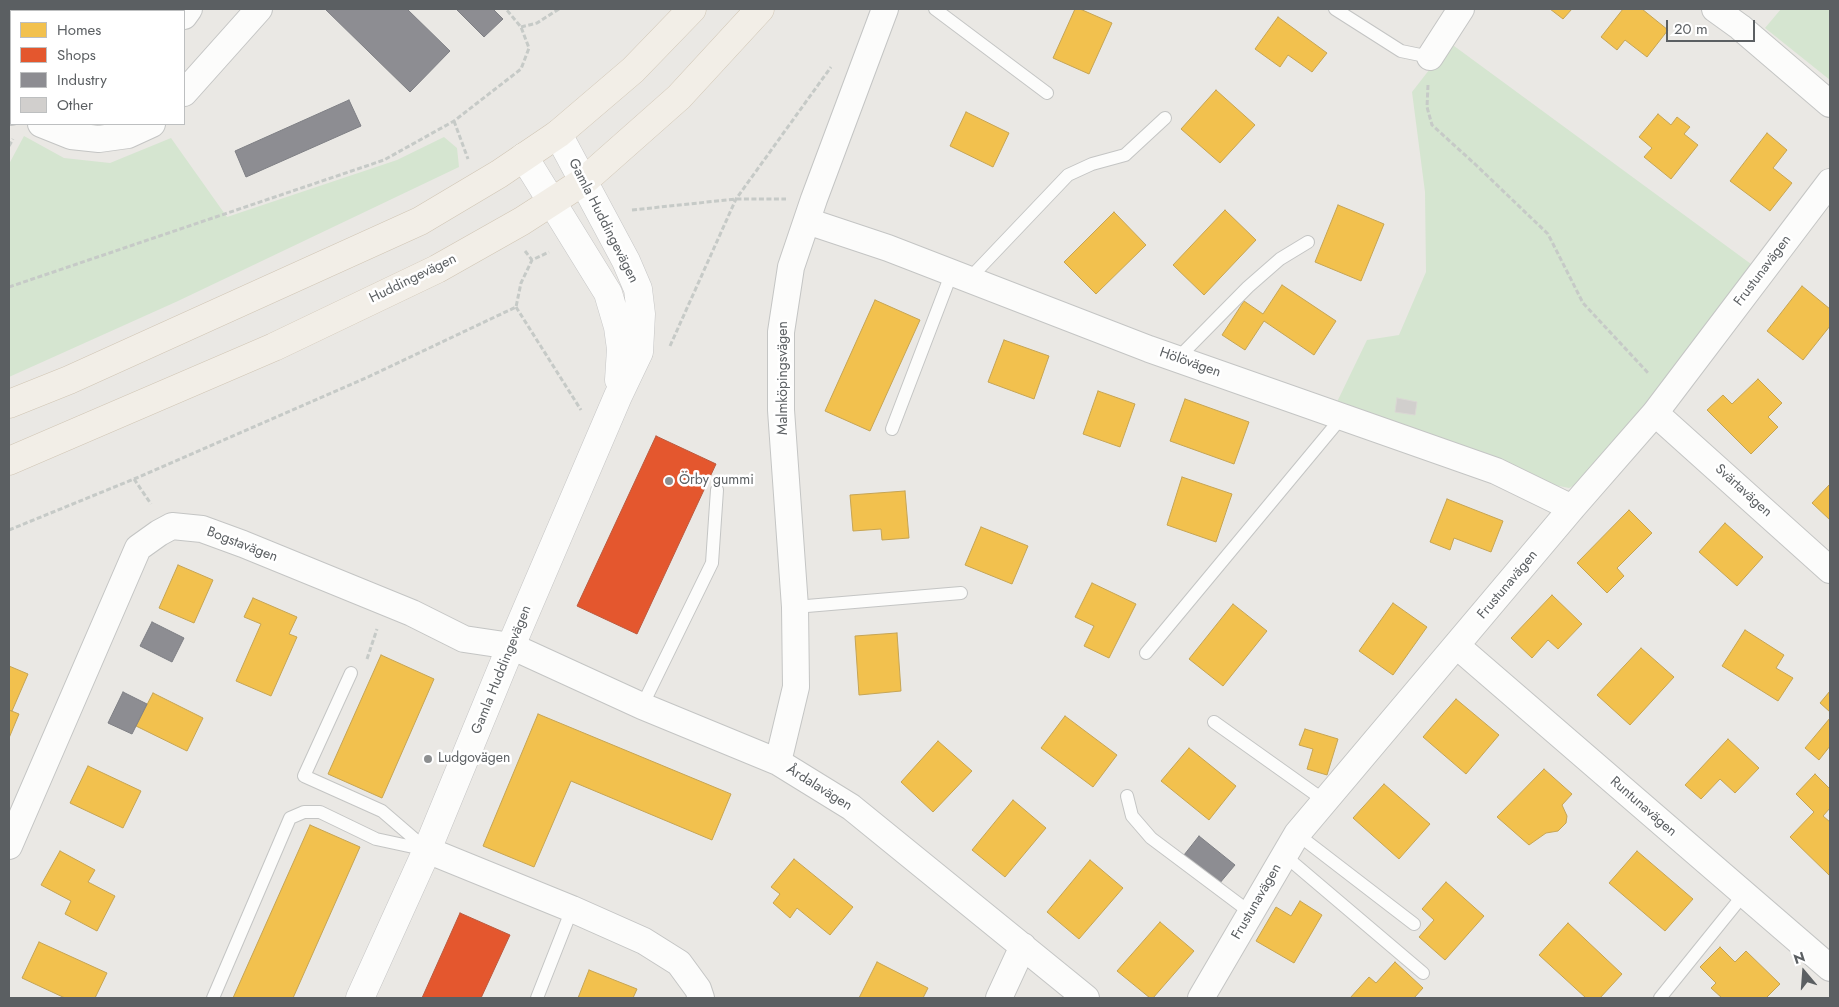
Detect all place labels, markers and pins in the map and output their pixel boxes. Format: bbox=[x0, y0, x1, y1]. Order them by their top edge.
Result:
place label: Örby gummi bbox=[679, 473, 754, 489]
marker: Örby gummi bbox=[663, 475, 675, 487]
place label: Ludgovägen bbox=[438, 751, 510, 767]
marker: Ludgovägen bbox=[422, 753, 434, 765]

